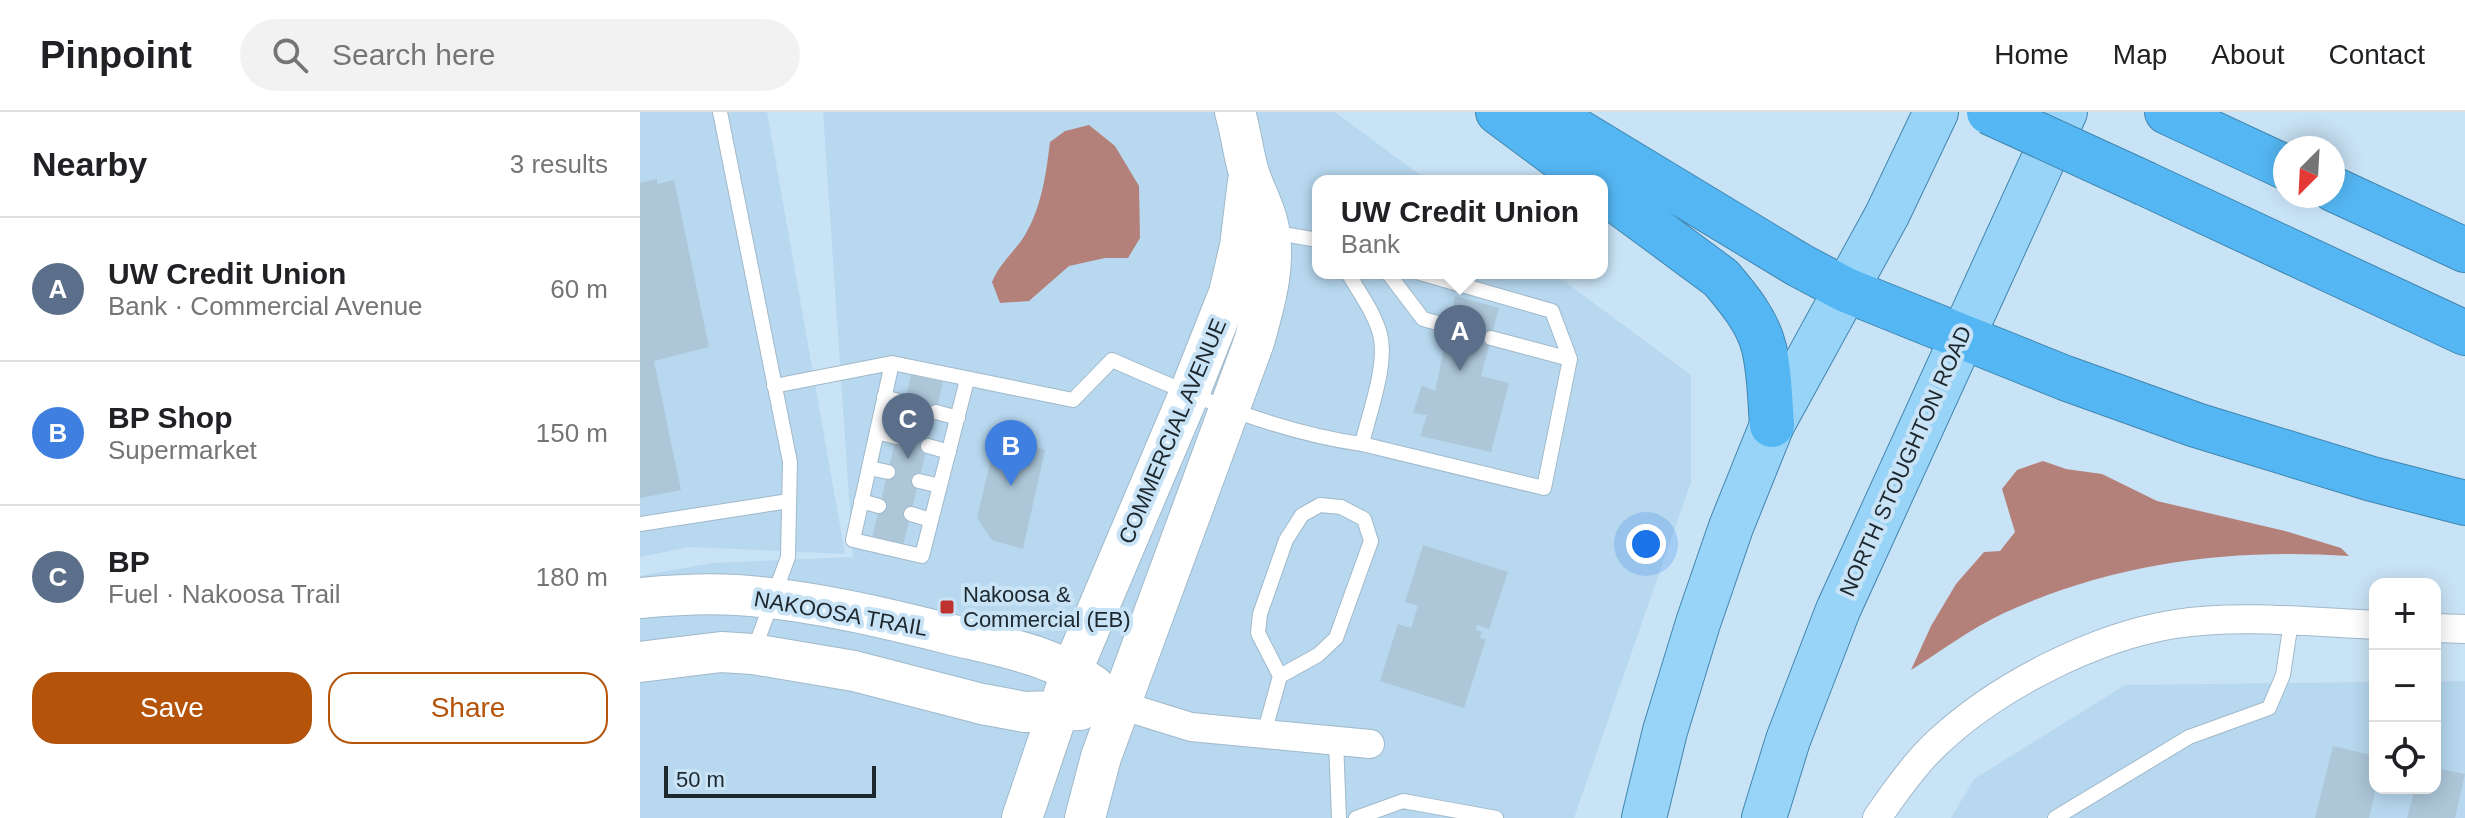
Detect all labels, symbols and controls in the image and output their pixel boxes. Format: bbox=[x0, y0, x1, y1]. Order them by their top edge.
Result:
search box bbox=[240, 19, 800, 91]
icon: search bbox=[268, 33, 312, 77]
text: Pinpoint bbox=[40, 34, 192, 76]
text: Search here bbox=[332, 38, 495, 71]
text: Home bbox=[1994, 39, 2069, 70]
text: Map bbox=[2113, 39, 2167, 70]
text: About bbox=[2211, 39, 2285, 70]
text: Contact bbox=[2329, 39, 2425, 70]
north arrow bbox=[2273, 136, 2345, 208]
text: Nearby bbox=[32, 145, 147, 183]
text: 3 results bbox=[510, 149, 608, 179]
popup bbox=[1312, 175, 1608, 279]
text: UW Credit Union bbox=[1341, 195, 1579, 228]
text: Bank bbox=[1341, 229, 1400, 259]
text: UW Credit Union bbox=[108, 257, 346, 290]
text: A bbox=[49, 274, 67, 304]
text: 60 m bbox=[550, 274, 608, 304]
text: Bank · Commercial Avenue bbox=[108, 291, 423, 321]
pin: A bbox=[1434, 305, 1486, 371]
street label: COMMERCIAL AVENUE bbox=[1114, 315, 1231, 547]
street label: NORTH STOUGHTON ROAD bbox=[1834, 322, 1977, 600]
pin: C bbox=[882, 393, 934, 459]
text: BP Shop bbox=[108, 401, 232, 434]
text: B bbox=[49, 418, 67, 448]
text: 150 m bbox=[536, 418, 608, 448]
pin: B bbox=[985, 420, 1037, 486]
text: Supermarket bbox=[108, 435, 257, 465]
your location bbox=[1626, 524, 1666, 564]
text: BP bbox=[108, 545, 150, 578]
text: C bbox=[49, 562, 67, 592]
text: 180 m bbox=[536, 562, 608, 592]
map controls bbox=[2369, 578, 2441, 794]
button: + bbox=[2369, 578, 2441, 650]
text: Fuel · Nakoosa Trail bbox=[108, 579, 341, 609]
place label: Nakoosa & Commercial (EB) bbox=[963, 582, 1130, 632]
street label: NAKOOSA TRAIL bbox=[752, 586, 930, 641]
marker: Nakoosa & Commercial (EB) bbox=[938, 598, 956, 616]
button: − bbox=[2369, 650, 2441, 722]
button: Save bbox=[32, 672, 312, 744]
button: Share bbox=[328, 672, 608, 744]
button: locate bbox=[2369, 722, 2441, 794]
scale bar bbox=[664, 762, 876, 798]
text: 50 m bbox=[676, 767, 725, 792]

